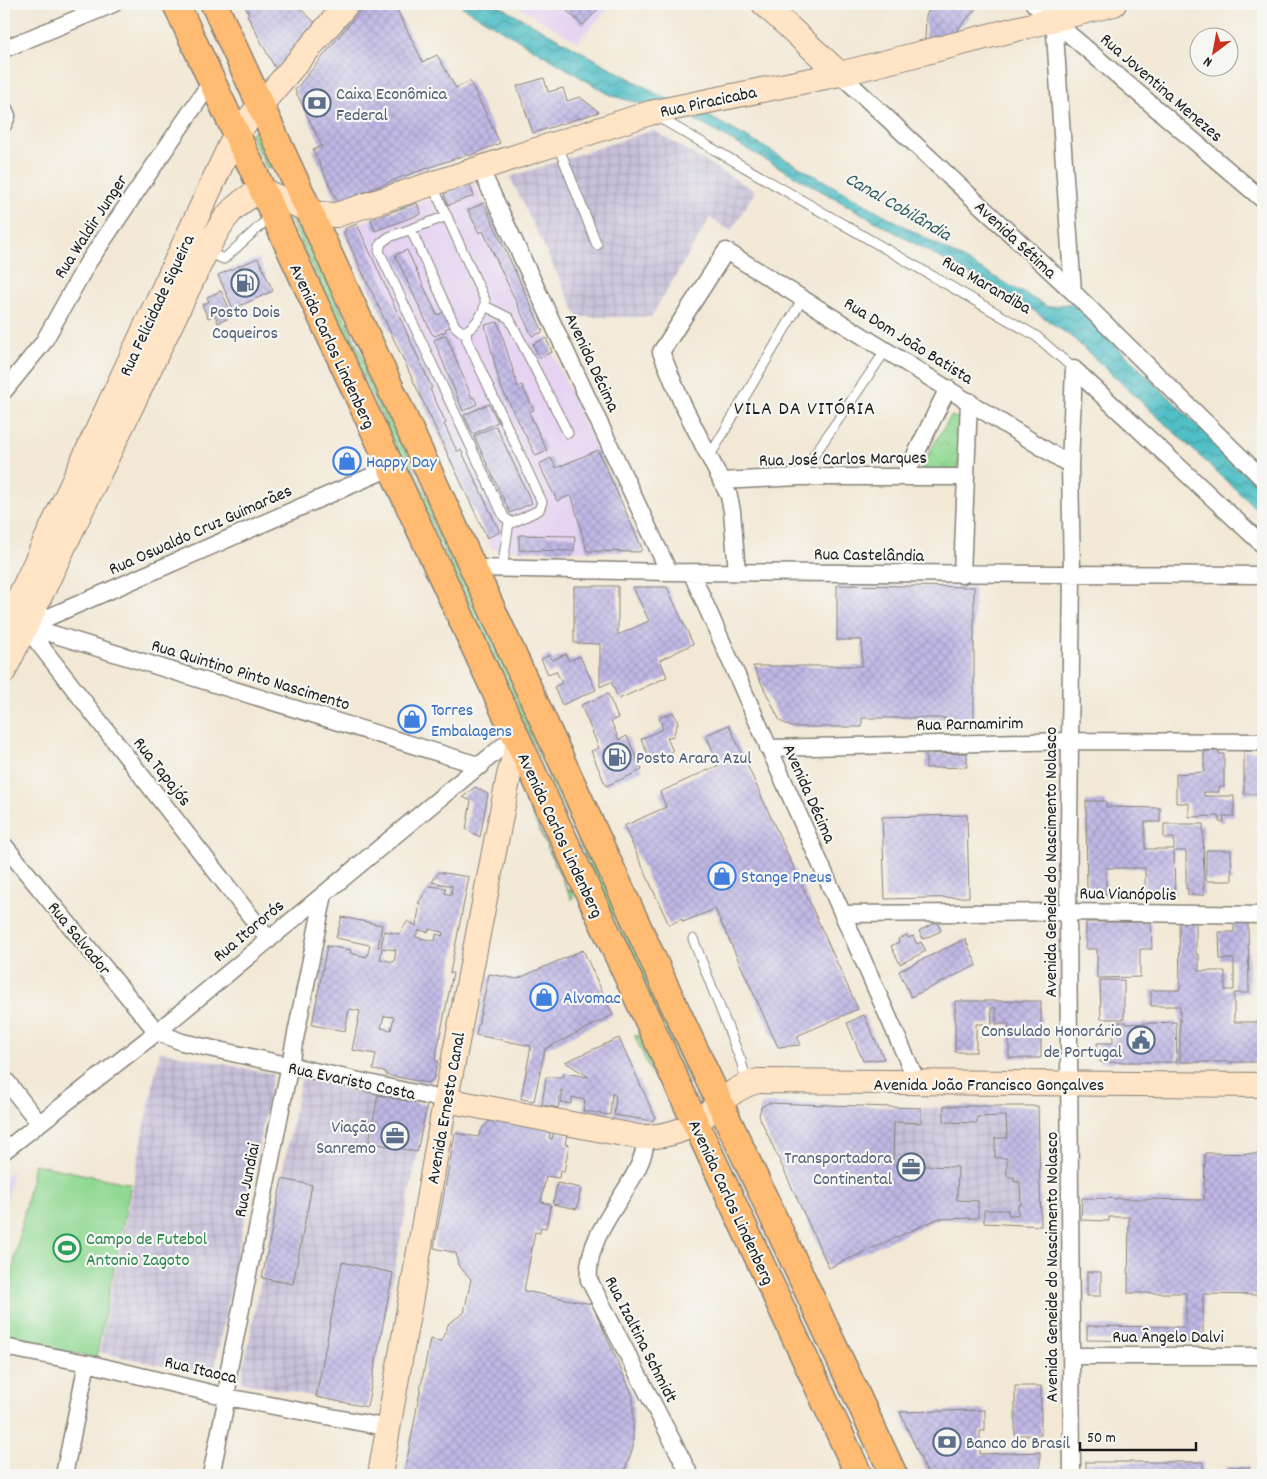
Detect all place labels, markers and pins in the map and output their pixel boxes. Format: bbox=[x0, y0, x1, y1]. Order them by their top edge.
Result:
place label: Caixa Econômica Federal bbox=[336, 83, 448, 129]
bank icon: Caixa Econômica Federal bbox=[302, 88, 332, 118]
fuel station icon: Posto Dois Coqueiros bbox=[230, 268, 260, 298]
place label: Posto Dois Coqueiros bbox=[210, 301, 280, 347]
shop icon: Happy Day bbox=[332, 446, 362, 476]
place label: Happy Day bbox=[366, 451, 437, 476]
place label: Torres Embalagens bbox=[431, 699, 512, 745]
shop icon: Torres Embalagens bbox=[397, 704, 427, 734]
fuel station icon: Posto Arara Azul bbox=[602, 742, 632, 772]
place label: Posto Arara Azul bbox=[636, 747, 752, 772]
shop icon: Stange Pneus bbox=[707, 861, 737, 891]
place label: Stange Pneus bbox=[741, 866, 832, 891]
shop icon: Alvomac bbox=[529, 982, 559, 1012]
place label: Alvomac bbox=[563, 987, 621, 1012]
place label: Consulado Honorário de Portugal bbox=[981, 1020, 1123, 1066]
public building icon: Consulado Honorário de Portugal bbox=[1126, 1025, 1156, 1055]
place label: Viação Sanremo bbox=[316, 1116, 376, 1162]
office icon: Viação Sanremo bbox=[380, 1121, 410, 1151]
place label: Transportadora Continental bbox=[784, 1147, 893, 1193]
office icon: Transportadora Continental bbox=[896, 1152, 926, 1182]
place label: Campo de Futebol Antonio Zagoto bbox=[86, 1228, 208, 1274]
sports icon: Campo de Futebol Antonio Zagoto bbox=[52, 1233, 82, 1263]
bank icon: Banco do Brasil bbox=[932, 1427, 962, 1457]
place label: Banco do Brasil bbox=[966, 1432, 1071, 1457]

